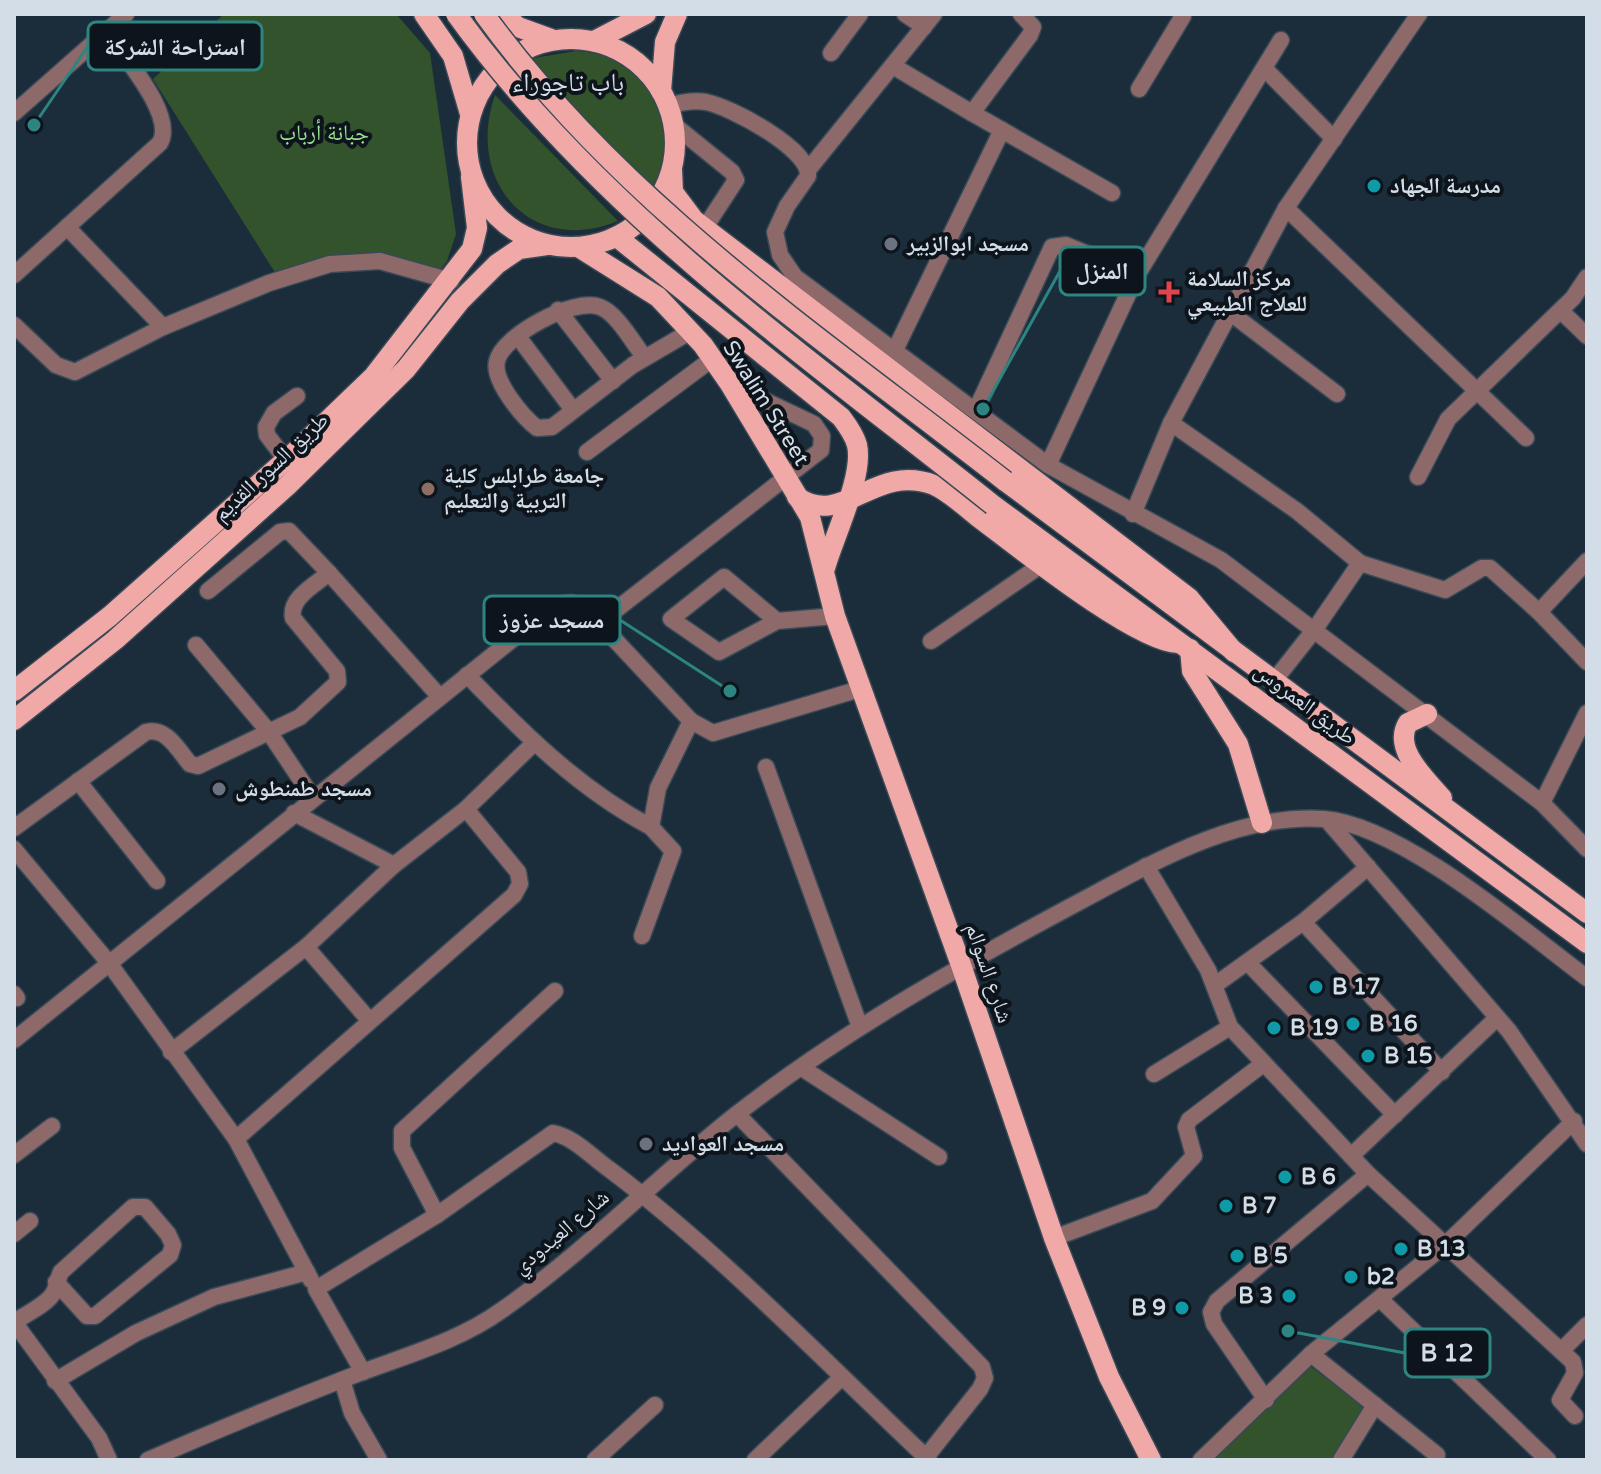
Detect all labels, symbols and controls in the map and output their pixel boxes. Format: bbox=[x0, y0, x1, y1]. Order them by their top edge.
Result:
callout: استراحة الشركة bbox=[88, 22, 262, 70]
text: استراحة الشركة bbox=[104, 33, 246, 62]
district label: باب تاجوراء bbox=[512, 67, 624, 98]
park label: جبانة أرباب bbox=[279, 119, 369, 146]
place label: مدرسة الجهاد bbox=[1390, 173, 1501, 199]
marker: مدرسة الجهاد bbox=[1365, 177, 1383, 195]
place label: مسجد ابوالزبير bbox=[906, 231, 1029, 257]
marker: مسجد ابوالزبير bbox=[882, 235, 900, 253]
callout: المنزل bbox=[1060, 247, 1145, 295]
text: المنزل bbox=[1075, 257, 1129, 286]
place label: مركز السلامة للعلاج الطبيعي bbox=[1187, 266, 1307, 320]
marker: مركز السلامة للعلاج الطبيعي bbox=[1158, 281, 1180, 303]
street label: Swalim Street bbox=[717, 336, 815, 470]
street label: طريق السور القديم bbox=[208, 407, 335, 528]
place label: جامعة طرابلس كلية التربية والتعليم bbox=[444, 463, 604, 515]
marker: جامعة طرابلس كلية التربية والتعليم bbox=[419, 480, 437, 498]
callout: مسجد عزوز bbox=[484, 596, 620, 644]
text: مسجد عزوز bbox=[499, 606, 604, 635]
street label: طريق العمروس bbox=[1249, 657, 1361, 751]
place label: مسجد طمنطوش bbox=[235, 776, 372, 802]
marker: مسجد طمنطوش bbox=[210, 780, 228, 798]
street label: شارع السوالم bbox=[959, 920, 1018, 1027]
place label: B 17 bbox=[1332, 974, 1381, 1000]
marker: B 17 bbox=[1307, 978, 1325, 996]
place label: B 16 bbox=[1369, 1011, 1418, 1037]
place label: B 19 bbox=[1290, 1015, 1339, 1041]
marker: B 16 bbox=[1344, 1015, 1362, 1033]
marker: B 19 bbox=[1265, 1019, 1283, 1037]
place label: B 15 bbox=[1384, 1043, 1433, 1069]
marker: B 15 bbox=[1359, 1047, 1377, 1065]
place label: مسجد العواديد bbox=[662, 1131, 784, 1157]
marker: مسجد العواديد bbox=[637, 1135, 655, 1153]
place label: B 6 bbox=[1301, 1164, 1336, 1190]
marker: B 6 bbox=[1276, 1168, 1294, 1186]
street label: شارع العيدودي bbox=[507, 1184, 617, 1283]
place label: B 7 bbox=[1242, 1193, 1277, 1219]
marker: B 7 bbox=[1217, 1197, 1235, 1215]
place label: B 13 bbox=[1417, 1236, 1466, 1262]
marker: B 13 bbox=[1392, 1240, 1410, 1258]
place label: B 5 bbox=[1253, 1243, 1288, 1269]
marker: B 5 bbox=[1228, 1247, 1246, 1265]
place label: b2 bbox=[1367, 1264, 1395, 1290]
marker: b2 bbox=[1342, 1268, 1360, 1286]
place label: B 3 bbox=[1238, 1283, 1273, 1309]
marker: B 3 bbox=[1280, 1287, 1298, 1305]
place label: B 9 bbox=[1131, 1295, 1166, 1321]
marker: B 9 bbox=[1173, 1299, 1191, 1317]
callout: B 12 bbox=[1405, 1329, 1490, 1377]
text: B 12 bbox=[1420, 1339, 1474, 1368]

